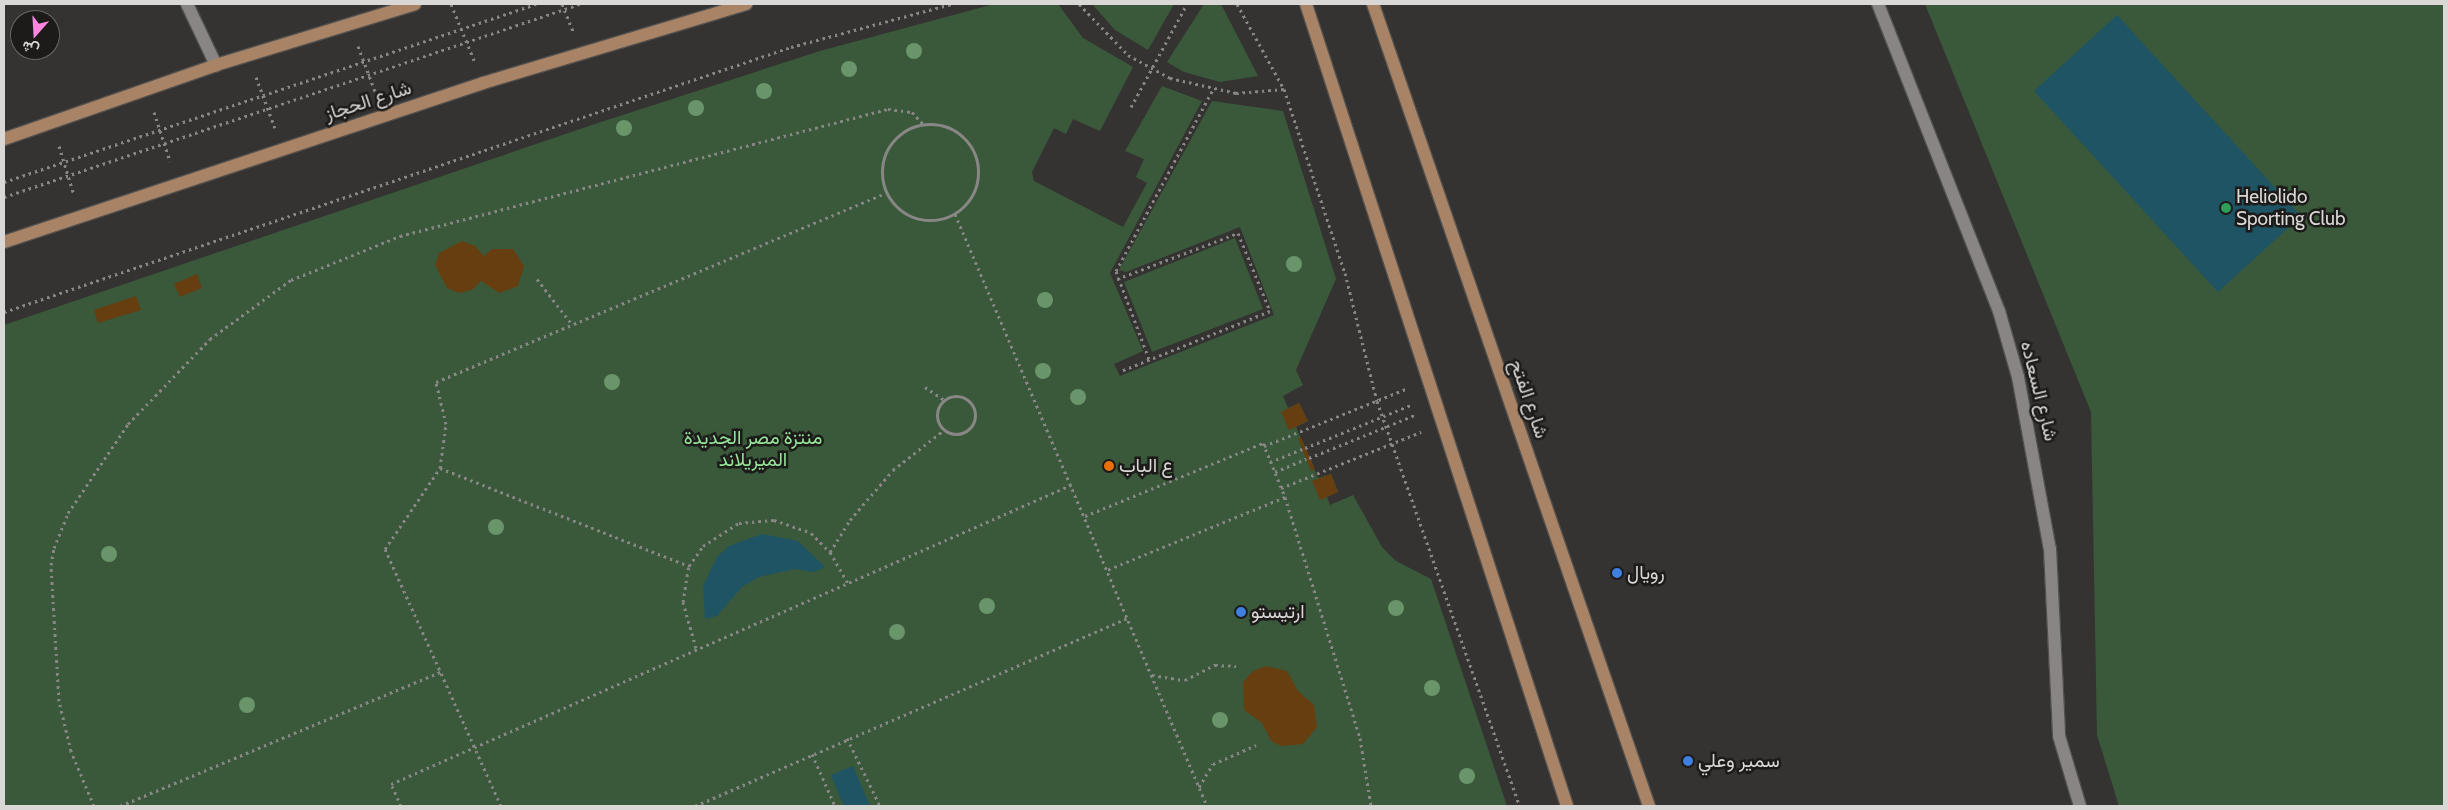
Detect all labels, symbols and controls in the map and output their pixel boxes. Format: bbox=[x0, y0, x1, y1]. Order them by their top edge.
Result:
north arrow bbox=[10, 10, 60, 60]
text: ش bbox=[20, 37, 41, 59]
street label: شارع الحجاز bbox=[322, 76, 414, 126]
place label: Heliolido Sporting Club bbox=[2236, 186, 2345, 230]
marker: Heliolido Sporting Club bbox=[2220, 202, 2232, 214]
street label: شارع السعاده bbox=[2016, 339, 2062, 443]
street label: شارع الفتح bbox=[1505, 357, 1553, 441]
park label: منتزة مصر الجديدة الميريلاند bbox=[684, 427, 822, 471]
place label: ع الباب bbox=[1119, 455, 1173, 477]
marker: ع الباب bbox=[1103, 460, 1115, 472]
place label: رويال bbox=[1627, 562, 1665, 584]
marker: رويال bbox=[1611, 567, 1623, 579]
place label: ارتيستو bbox=[1251, 601, 1305, 623]
marker: ارتيستو bbox=[1235, 606, 1247, 618]
place label: سمير وعلي bbox=[1698, 750, 1780, 772]
marker: سمير وعلي bbox=[1682, 755, 1694, 767]

